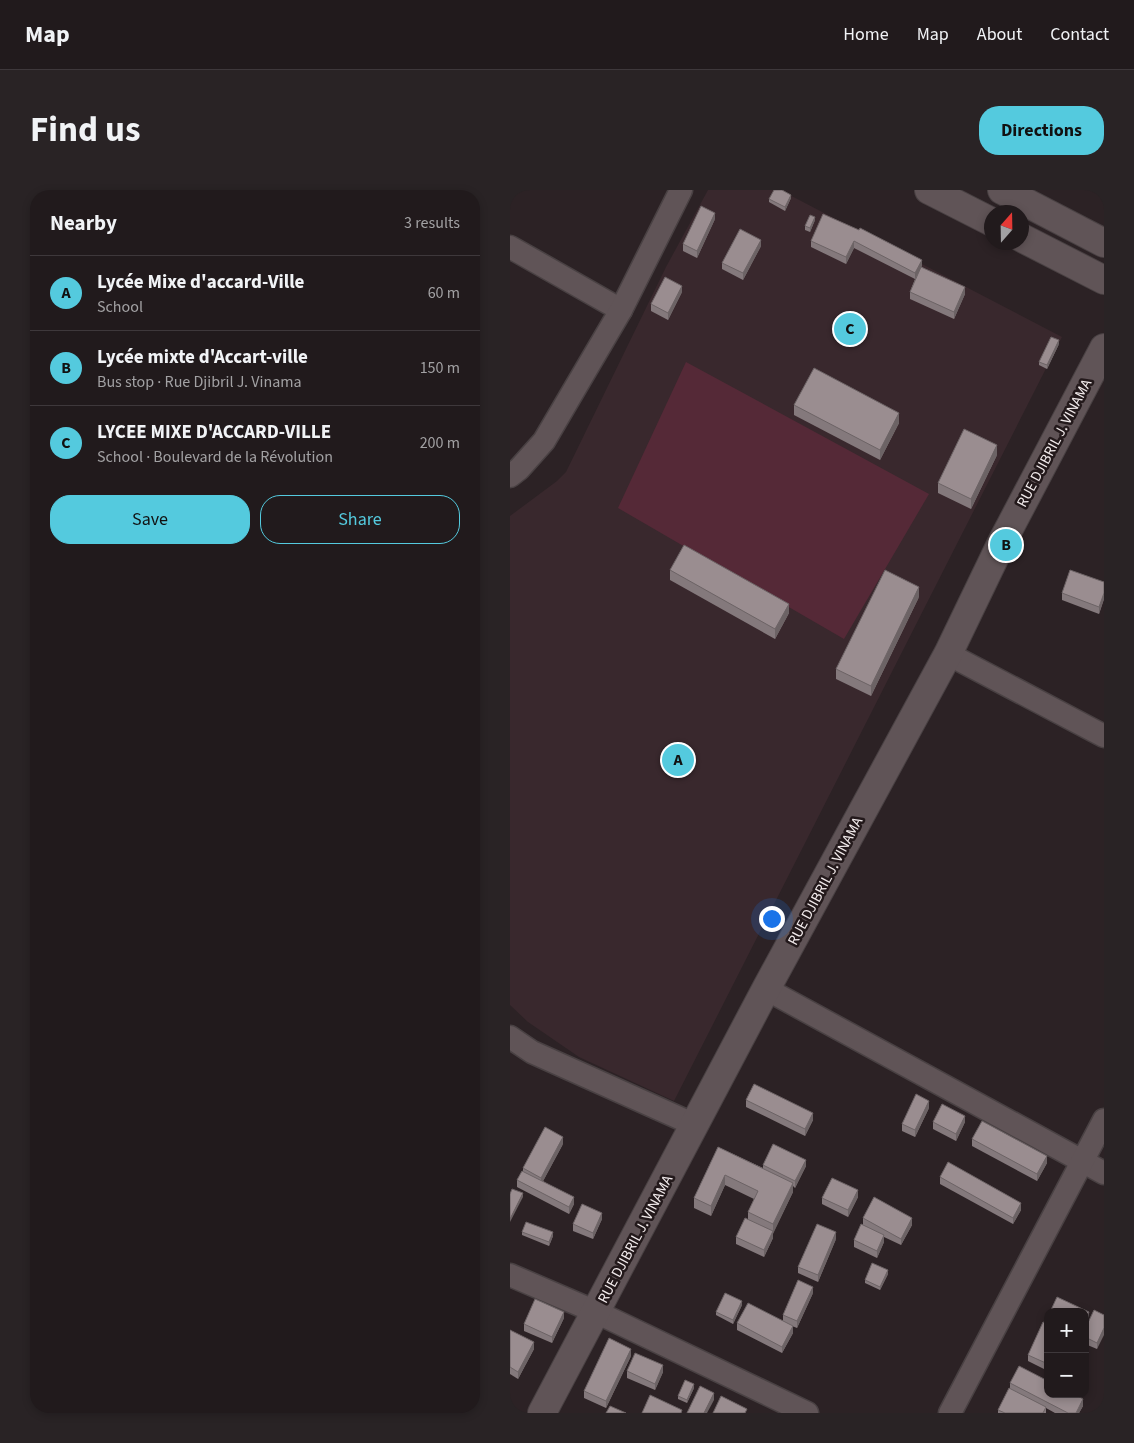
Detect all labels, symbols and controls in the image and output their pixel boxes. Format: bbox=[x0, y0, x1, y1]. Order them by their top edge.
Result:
text: Map bbox=[25, 17, 70, 52]
text: Home bbox=[843, 22, 889, 47]
text: Map bbox=[917, 22, 949, 47]
text: About bbox=[977, 22, 1022, 47]
text: Contact bbox=[1050, 22, 1109, 47]
text: Find us bbox=[30, 105, 140, 155]
button: Directions bbox=[979, 106, 1104, 155]
north arrow bbox=[984, 205, 1029, 250]
text: Nearby bbox=[50, 208, 117, 238]
text: 3 results bbox=[404, 212, 460, 234]
text: Lycée Mixe d'accard-Ville bbox=[97, 269, 304, 296]
text: A bbox=[61, 282, 71, 304]
text: 60 m bbox=[428, 282, 460, 304]
text: School bbox=[97, 296, 143, 318]
pin: C bbox=[834, 310, 866, 348]
text: Lycée mixte d'Accart-ville bbox=[97, 344, 308, 371]
text: B bbox=[61, 357, 71, 379]
text: 150 m bbox=[420, 357, 460, 379]
text: Bus stop · Rue Djibril J. Vinama bbox=[97, 371, 302, 393]
street label: RUE DJIBRIL J. VINAMA bbox=[1012, 375, 1098, 511]
text: LYCEE MIXE D'ACCARD-VILLE bbox=[97, 419, 331, 446]
text: C bbox=[61, 432, 71, 454]
text: 200 m bbox=[420, 432, 460, 454]
text: School · Boulevard de la Révolution bbox=[97, 446, 333, 468]
button: Save bbox=[50, 495, 250, 544]
button: Share bbox=[260, 495, 460, 544]
pin: B bbox=[990, 526, 1022, 564]
pin: A bbox=[662, 741, 694, 779]
street label: RUE DJIBRIL J. VINAMA bbox=[783, 813, 869, 949]
your location bbox=[759, 906, 785, 932]
street label: RUE DJIBRIL J. VINAMA bbox=[593, 1171, 679, 1307]
map controls bbox=[1044, 1308, 1089, 1398]
button: + bbox=[1044, 1308, 1089, 1353]
button: − bbox=[1044, 1353, 1089, 1398]

